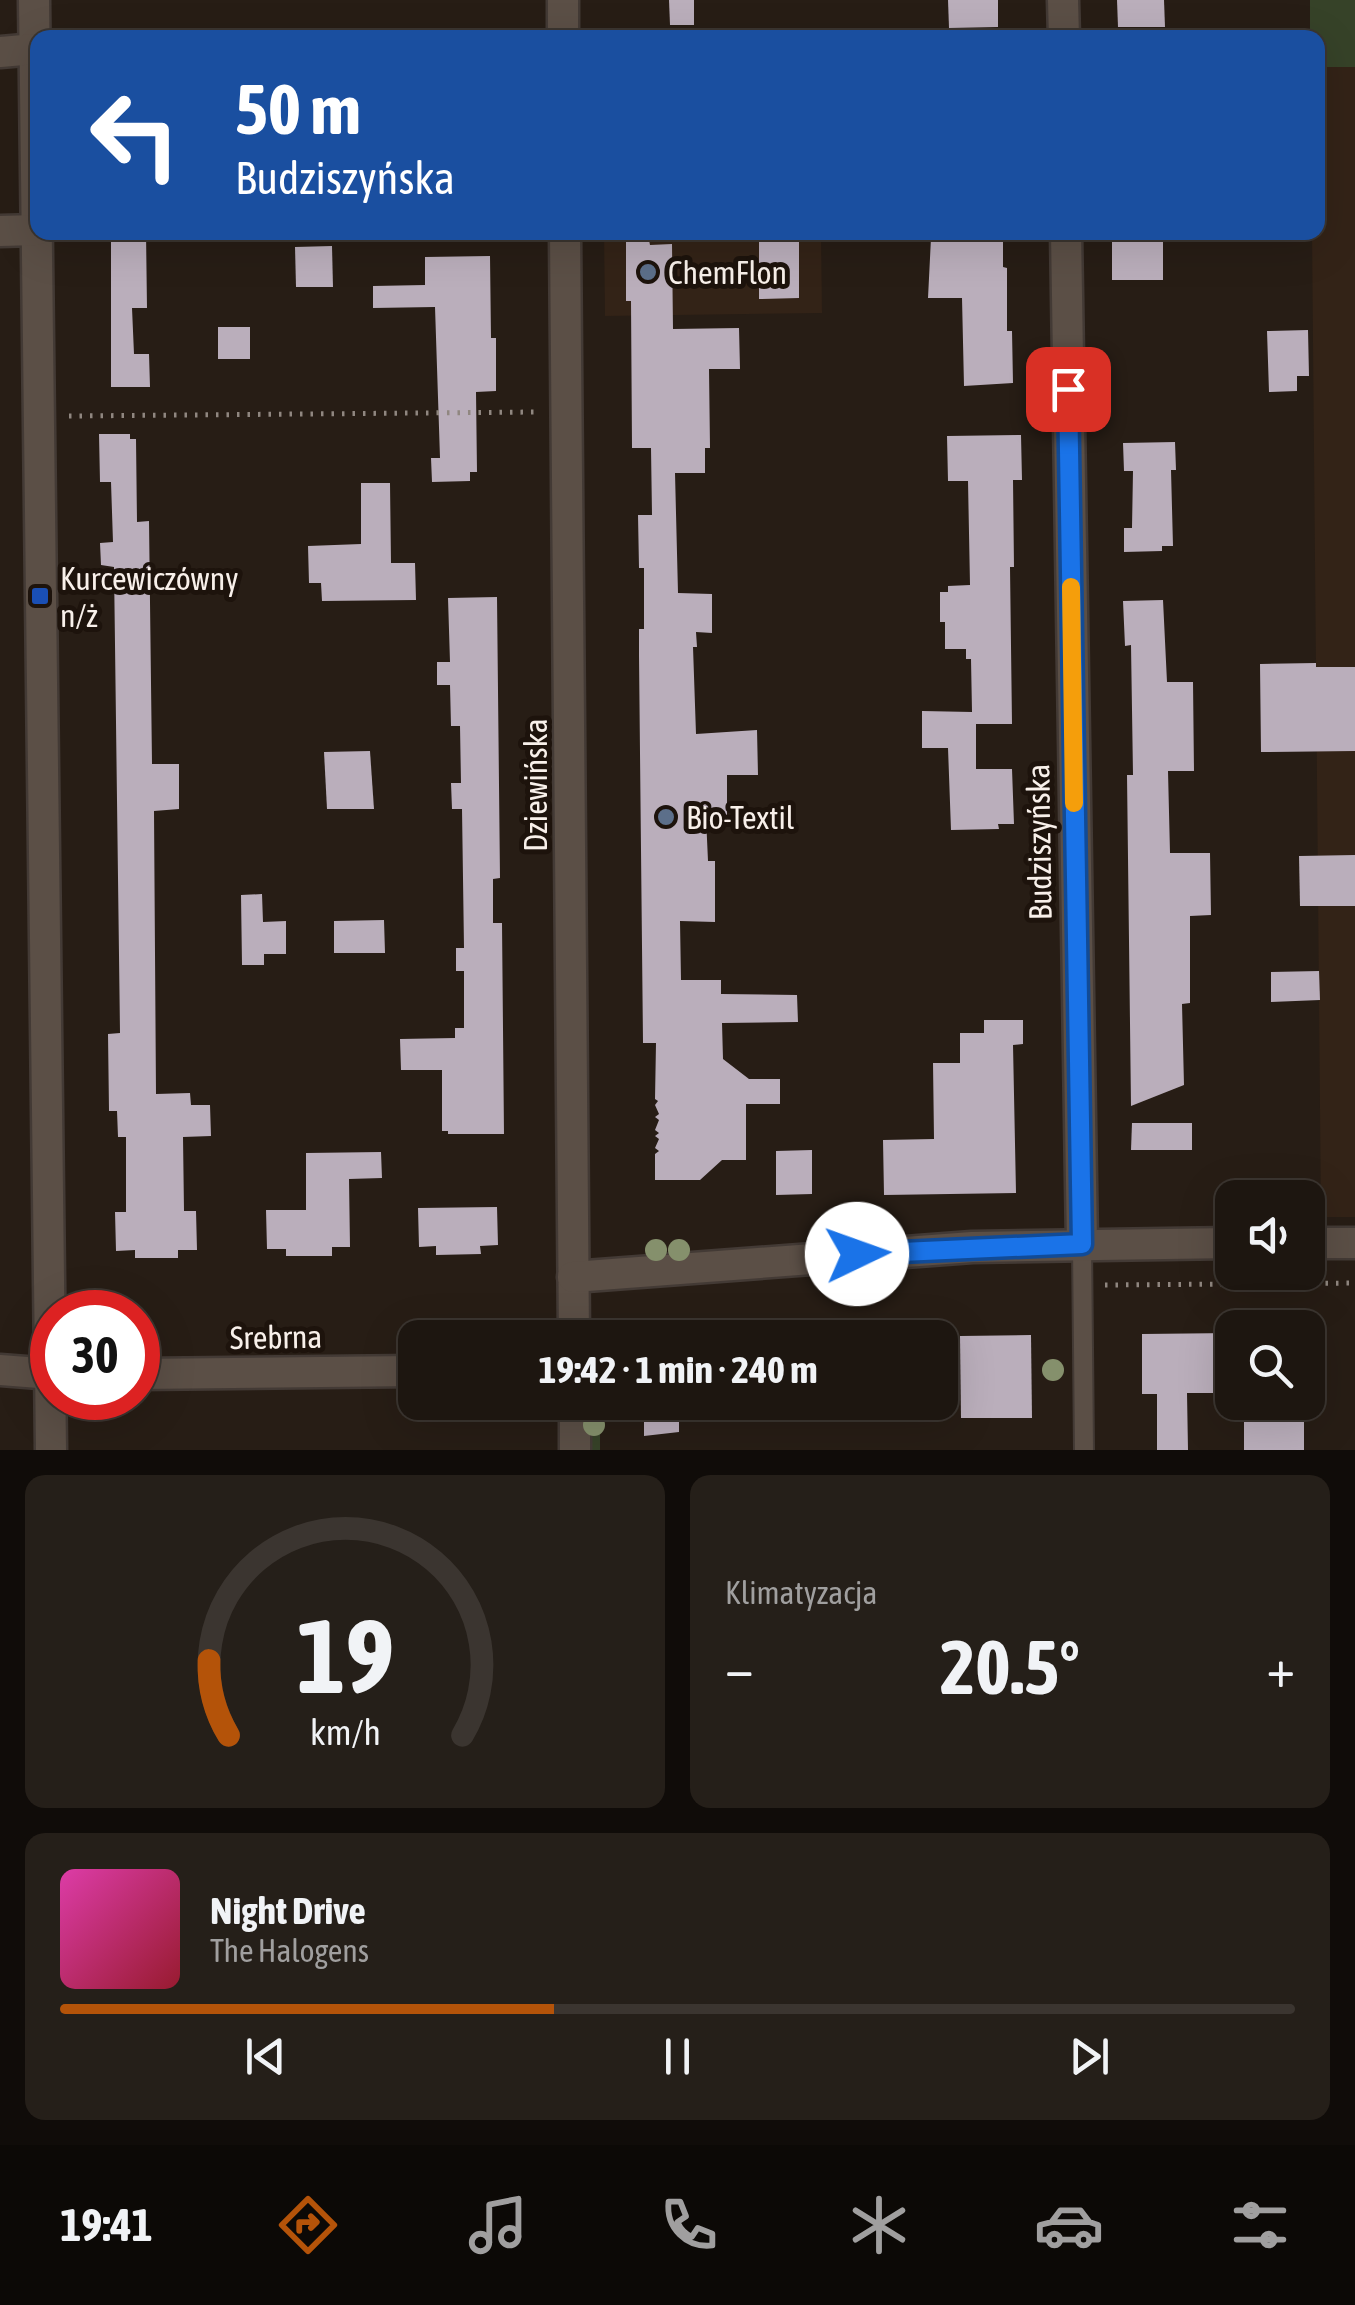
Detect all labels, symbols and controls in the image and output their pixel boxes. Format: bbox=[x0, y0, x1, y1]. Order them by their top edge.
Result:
text: 50 m bbox=[235, 69, 361, 149]
icon: left bbox=[70, 70, 200, 200]
text: Budziszyńska bbox=[235, 152, 455, 204]
place label: ChemFlon bbox=[668, 254, 787, 291]
marker: ChemFlon bbox=[637, 261, 659, 283]
pin bbox=[1026, 347, 1111, 432]
icon: arrive bbox=[1041, 362, 1096, 417]
place label: Kurcewiczówny n/ż bbox=[60, 560, 238, 634]
marker: Kurcewiczówny n/ż bbox=[29, 585, 51, 607]
street label: Dziewińska bbox=[517, 718, 554, 852]
street label: Budziszyńska bbox=[1019, 763, 1059, 921]
place label: Bio-Textil bbox=[686, 799, 795, 836]
marker: Bio-Textil bbox=[655, 806, 677, 828]
map controls bbox=[1215, 1180, 1325, 1420]
button: sound bbox=[1215, 1180, 1325, 1290]
position arrow bbox=[805, 1202, 909, 1306]
speed limit sign: 30 bbox=[30, 1290, 160, 1420]
button: search bbox=[1215, 1310, 1325, 1420]
street label: Srebrna bbox=[229, 1318, 323, 1356]
text: 19:42 · 1 min · 240 m bbox=[538, 1348, 818, 1391]
text: Klimatyzacja bbox=[725, 1574, 877, 1611]
text: 19 bbox=[296, 1596, 394, 1715]
text: 20.5° bbox=[940, 1624, 1080, 1710]
text: − bbox=[725, 1636, 754, 1699]
text: + bbox=[1266, 1636, 1295, 1699]
text: km/h bbox=[310, 1712, 380, 1753]
text: Night Drive bbox=[210, 1889, 366, 1932]
text: The Halogens bbox=[210, 1932, 369, 1969]
icon: previous bbox=[238, 2029, 293, 2084]
icon: pause bbox=[650, 2029, 705, 2084]
icon: next bbox=[1062, 2029, 1117, 2084]
icon: directions bbox=[273, 2190, 343, 2260]
icon: music bbox=[463, 2190, 533, 2260]
icon: phone bbox=[654, 2190, 724, 2260]
icon: climate bbox=[844, 2190, 914, 2260]
icon: car bbox=[1034, 2190, 1104, 2260]
icon: filters bbox=[1225, 2190, 1295, 2260]
text: 19:41 bbox=[60, 2199, 153, 2251]

